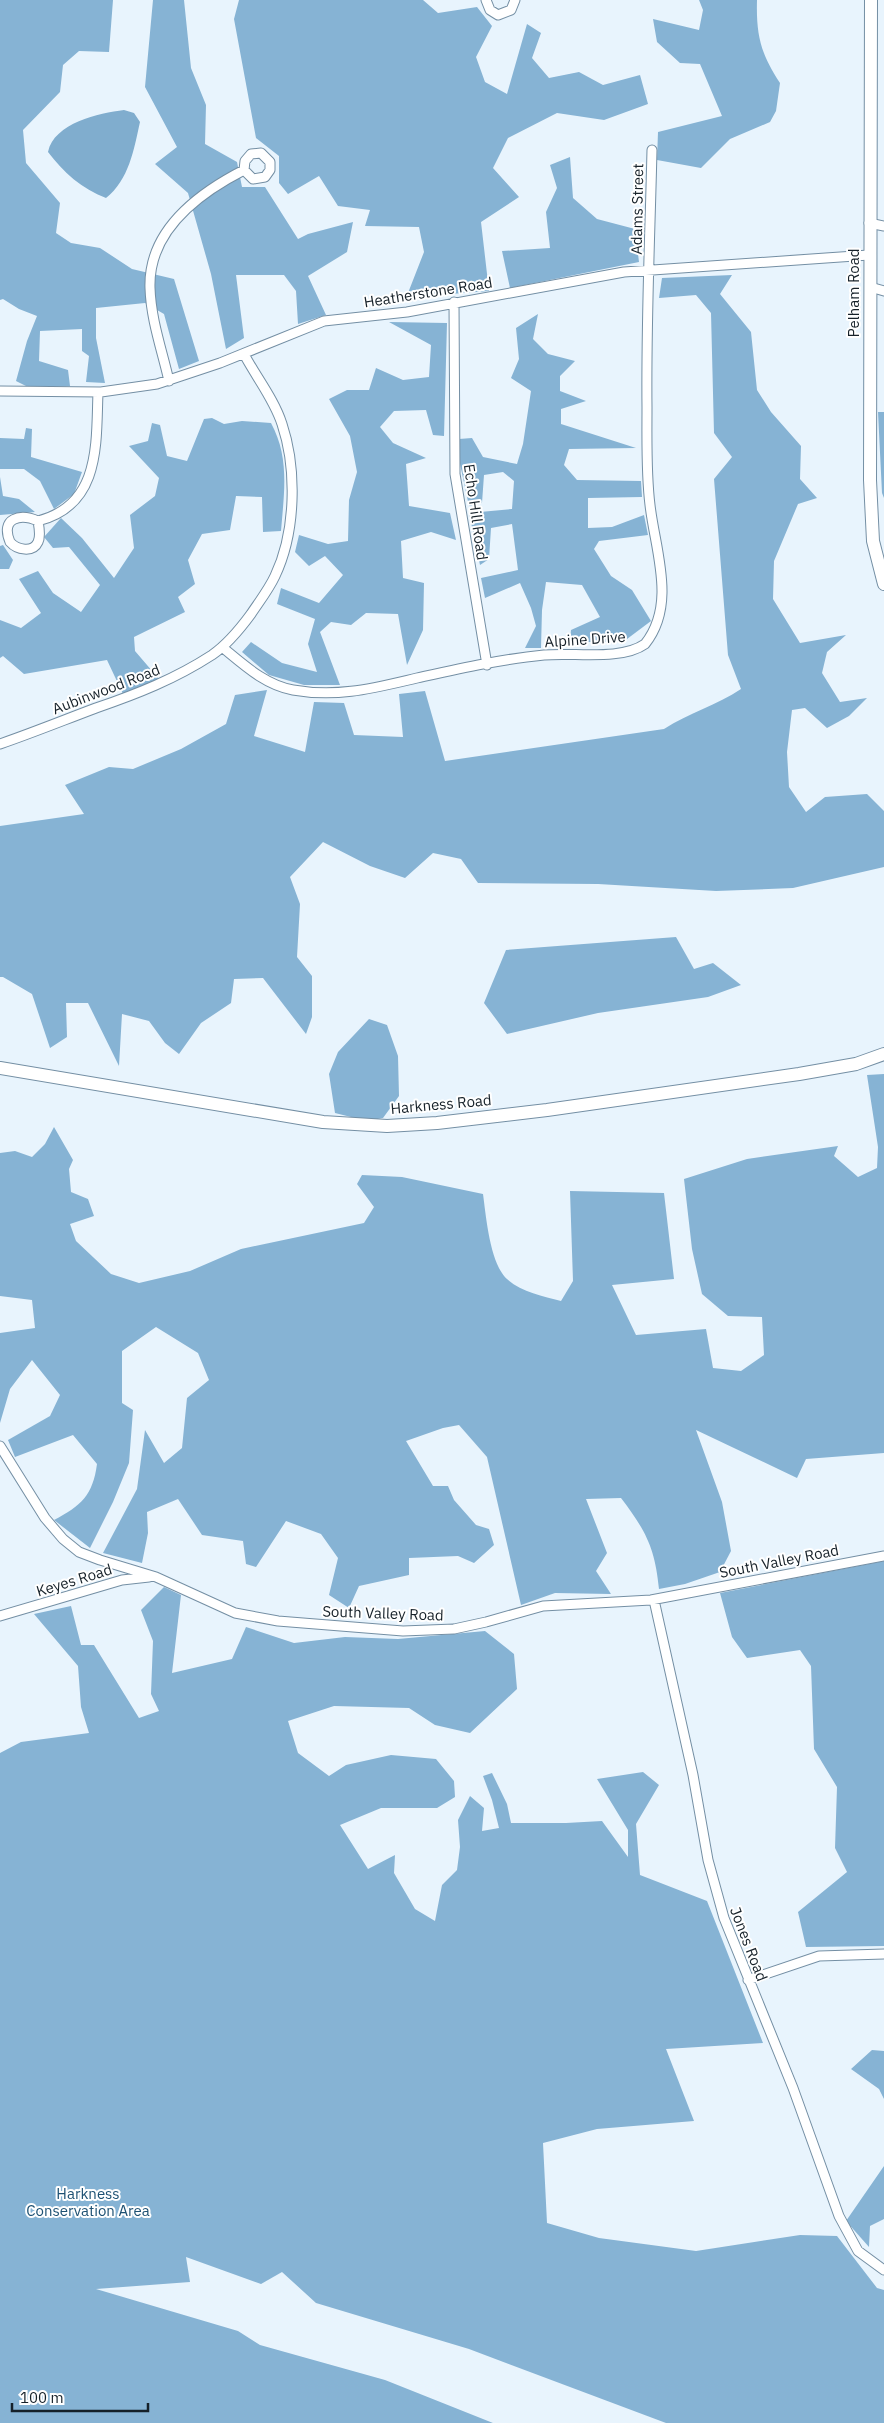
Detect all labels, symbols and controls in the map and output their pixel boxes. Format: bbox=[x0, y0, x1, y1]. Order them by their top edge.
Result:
street label: Adams Street bbox=[627, 163, 647, 255]
street label: Pelham Road bbox=[844, 249, 863, 337]
street label: Heatherstone Road bbox=[362, 272, 494, 312]
street label: Echo Hill Road bbox=[460, 463, 492, 561]
street label: Alpine Drive bbox=[544, 627, 626, 651]
street label: Aubinwood Road bbox=[49, 660, 163, 718]
street label: Harkness Road bbox=[390, 1090, 492, 1118]
street label: South Valley Road bbox=[718, 1540, 840, 1582]
street label: Keyes Road bbox=[34, 1559, 114, 1601]
street label: South Valley Road bbox=[322, 1601, 444, 1625]
street label: Jones Road bbox=[726, 1904, 772, 1984]
park label: Harkness Conservation Area bbox=[26, 2184, 150, 2220]
scale bar bbox=[12, 2380, 149, 2412]
text: 100 m bbox=[20, 2388, 64, 2407]

